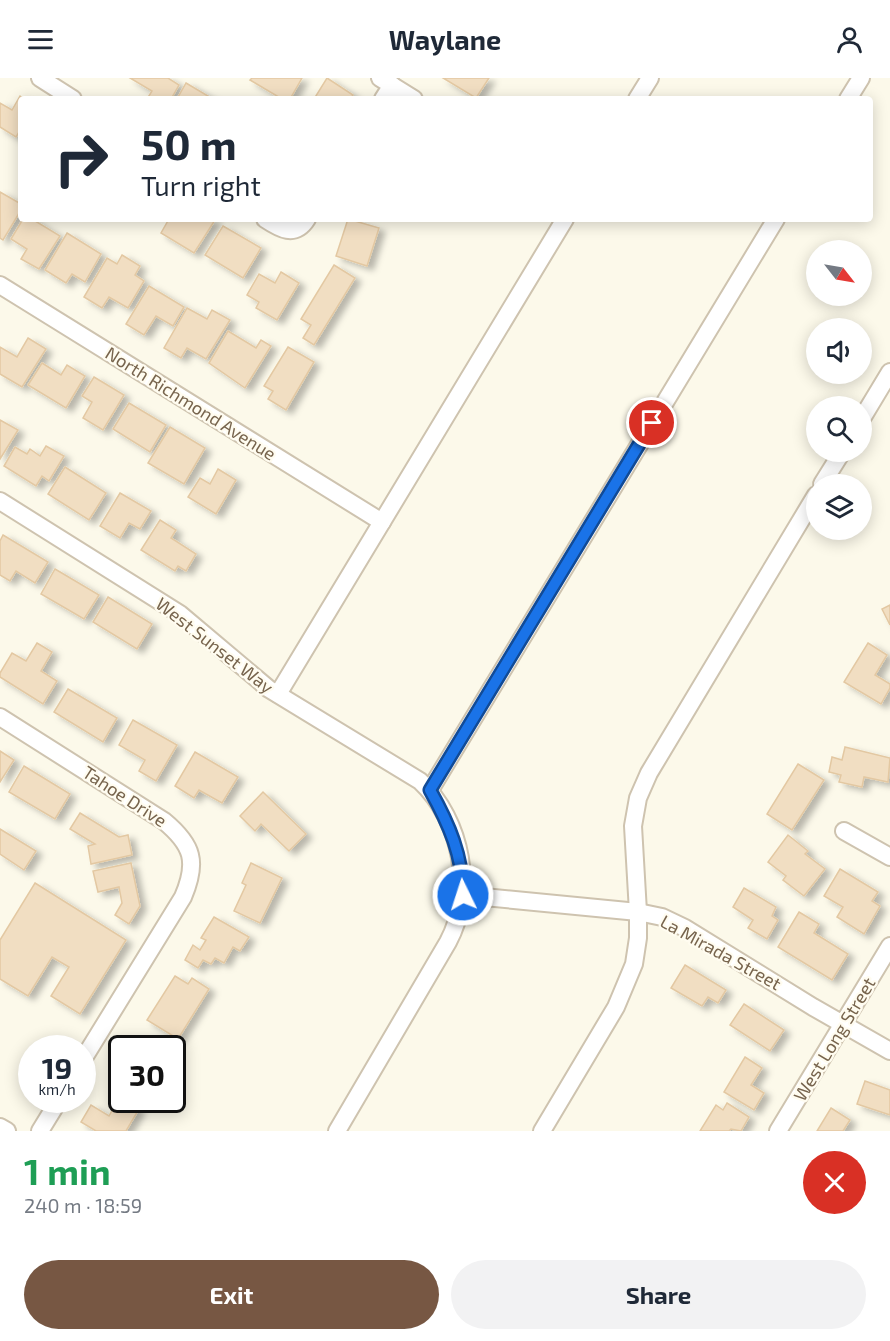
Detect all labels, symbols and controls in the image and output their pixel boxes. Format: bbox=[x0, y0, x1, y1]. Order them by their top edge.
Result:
icon: menu bbox=[24, 23, 57, 56]
text: Waylane bbox=[389, 23, 501, 55]
icon: person bbox=[833, 23, 866, 56]
text: 50 m bbox=[141, 118, 237, 168]
icon: right bbox=[42, 120, 120, 198]
text: Turn right bbox=[141, 169, 261, 201]
north arrow bbox=[806, 240, 872, 306]
map controls bbox=[806, 240, 872, 540]
button: sound bbox=[806, 318, 872, 384]
street label: North Richmond Avenue bbox=[102, 341, 280, 465]
button: search bbox=[806, 396, 872, 462]
pin bbox=[626, 397, 677, 448]
icon: arrive bbox=[635, 406, 668, 439]
button: layers bbox=[806, 474, 872, 540]
street label: West Sunset Way bbox=[152, 592, 278, 698]
street label: Tahoe Drive bbox=[79, 761, 171, 831]
position arrow bbox=[431, 863, 495, 927]
street label: La Mirada Street bbox=[657, 910, 785, 994]
street label: West Long Street bbox=[788, 973, 880, 1105]
speed limit sign: 30 bbox=[108, 1035, 186, 1113]
text: 19 bbox=[42, 1049, 72, 1085]
text: km/h bbox=[38, 1080, 76, 1098]
text: 1 min bbox=[24, 1149, 111, 1192]
button: close bbox=[803, 1151, 866, 1214]
text: 240 m · 18:59 bbox=[24, 1193, 142, 1217]
button: Exit bbox=[24, 1260, 439, 1329]
button: Share bbox=[451, 1260, 866, 1329]

